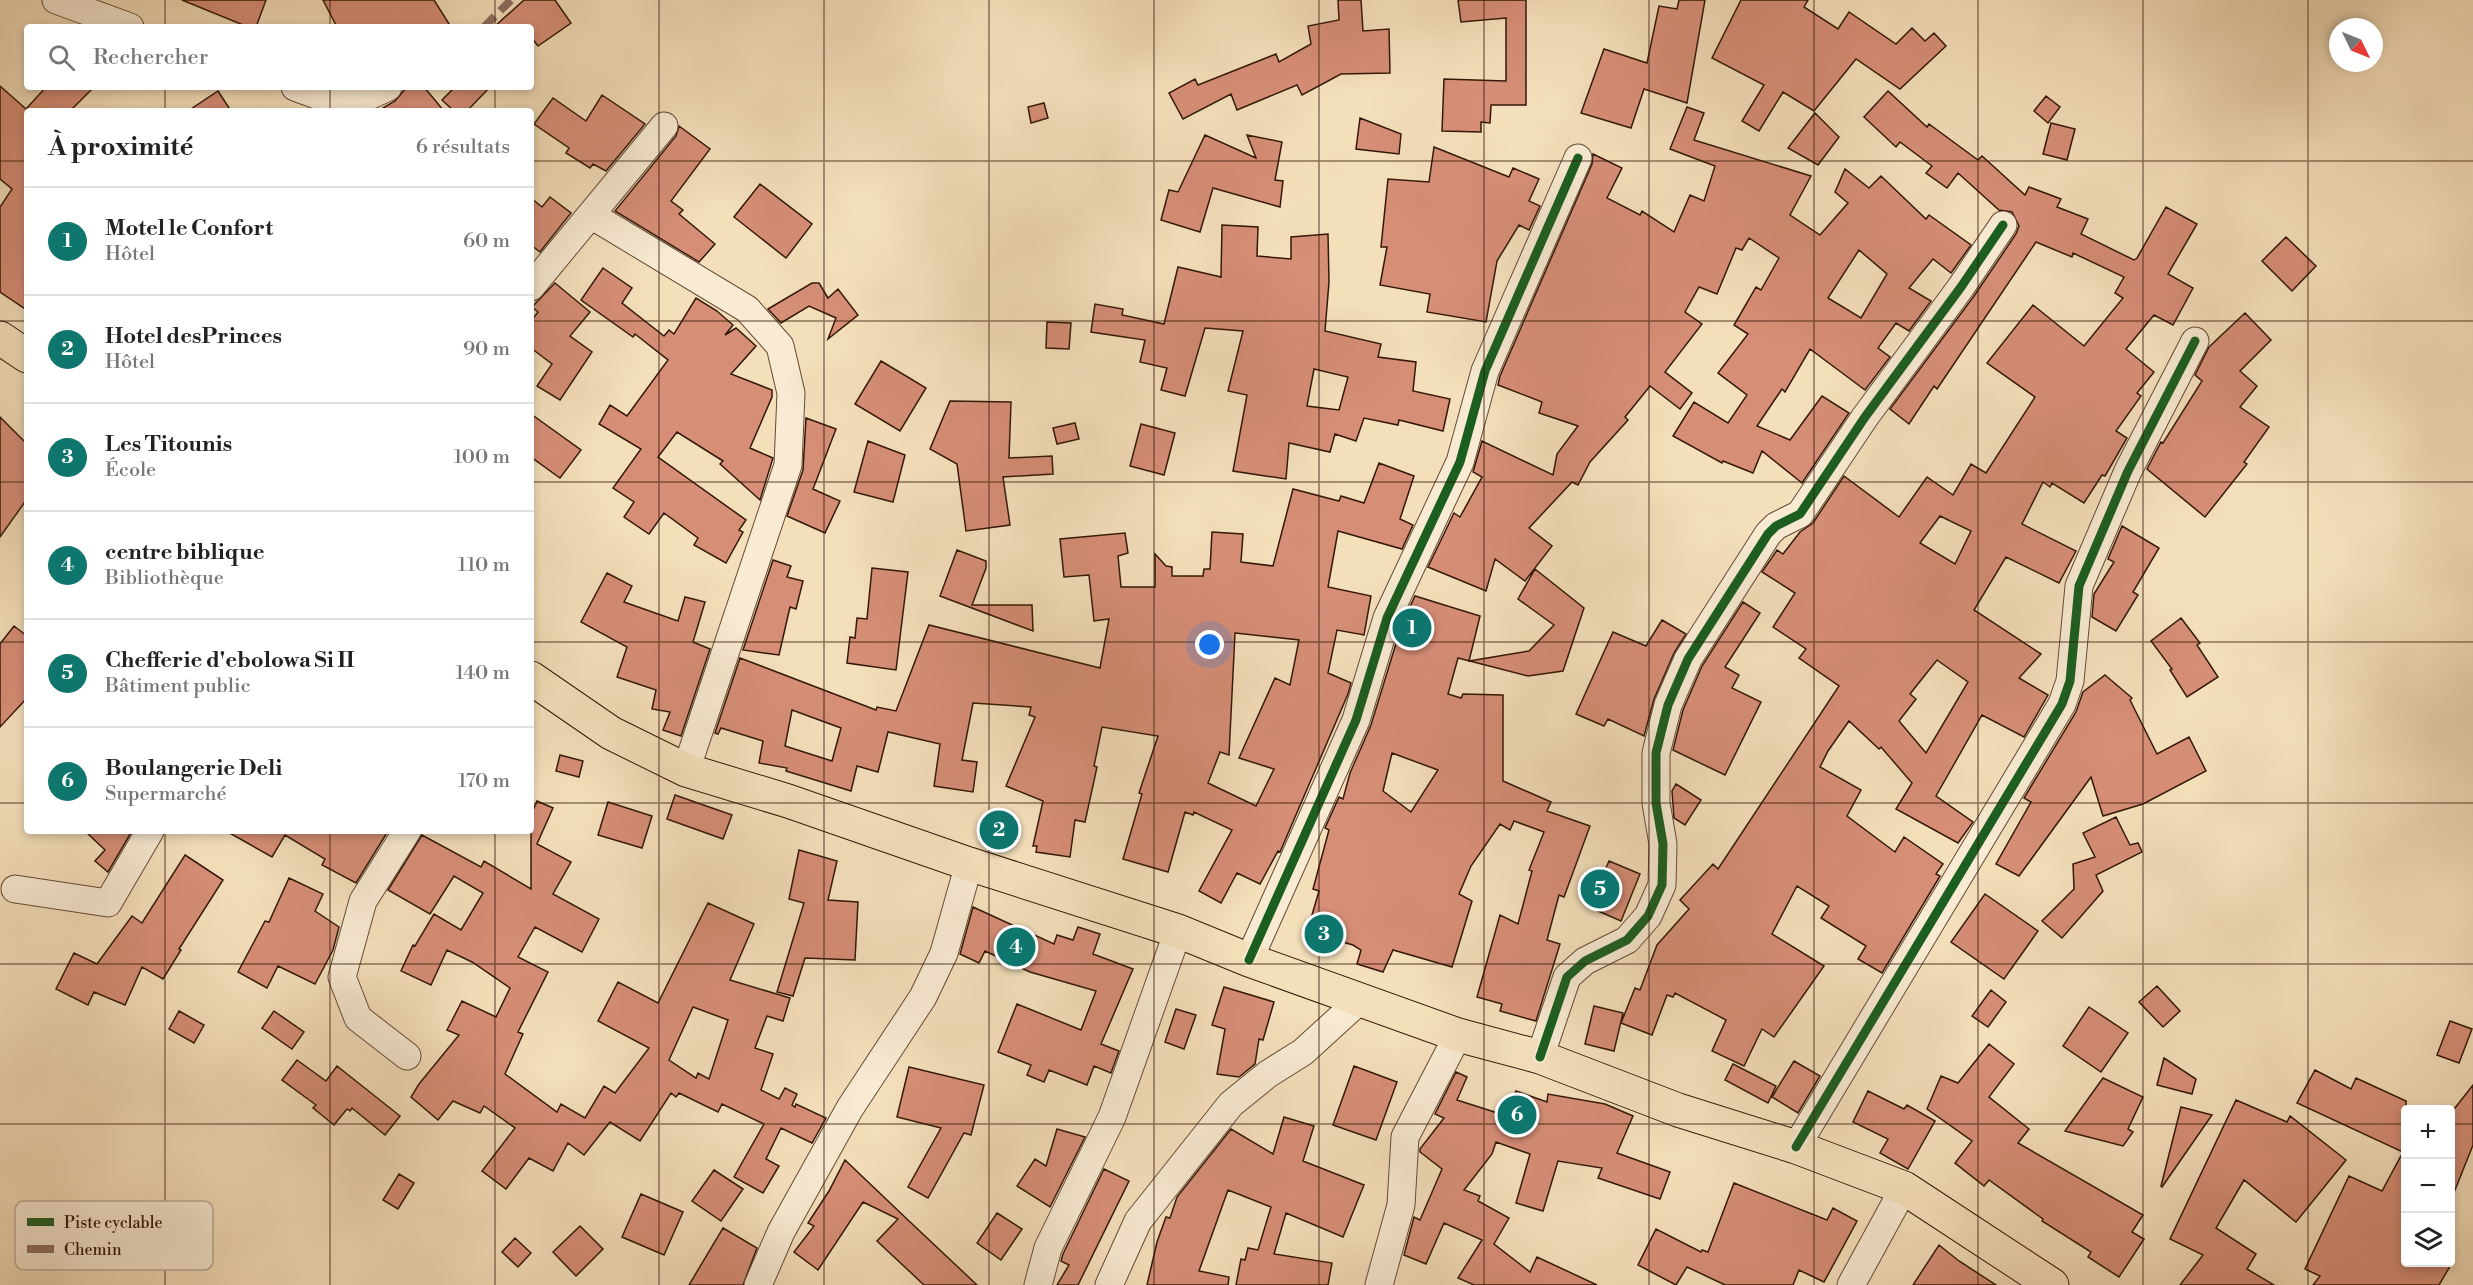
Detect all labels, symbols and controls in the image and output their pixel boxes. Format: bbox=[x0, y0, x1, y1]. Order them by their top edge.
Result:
north arrow bbox=[2329, 18, 2383, 72]
search box bbox=[24, 24, 534, 90]
icon: search bbox=[45, 41, 78, 74]
text: Rechercher bbox=[93, 44, 208, 71]
text: À proximité bbox=[48, 131, 193, 163]
text: 6 résultats bbox=[416, 135, 510, 160]
text: Motel le Confort bbox=[105, 215, 273, 242]
text: 1 bbox=[63, 229, 72, 254]
text: 60 m bbox=[463, 229, 510, 254]
text: Hôtel bbox=[105, 242, 155, 267]
text: Hotel desPrinces bbox=[105, 323, 282, 350]
text: 2 bbox=[61, 337, 74, 362]
text: 90 m bbox=[463, 337, 510, 362]
text: Hôtel bbox=[105, 350, 155, 375]
text: Les Titounis bbox=[105, 431, 232, 458]
text: 3 bbox=[61, 445, 74, 470]
text: 100 m bbox=[454, 445, 510, 470]
text: École bbox=[105, 458, 156, 483]
text: centre biblique bbox=[105, 539, 265, 566]
text: 4 bbox=[61, 553, 74, 578]
text: 110 m bbox=[458, 553, 510, 578]
text: Bibliothèque bbox=[105, 566, 224, 591]
pin: 1 bbox=[1392, 606, 1432, 650]
your location bbox=[1195, 630, 1224, 659]
text: Chefferie d'ebolowa Si II bbox=[105, 647, 354, 674]
text: 5 bbox=[61, 661, 74, 686]
text: 140 m bbox=[455, 661, 510, 686]
text: Bâtiment public bbox=[105, 674, 251, 699]
text: Boulangerie Deli bbox=[105, 755, 282, 782]
text: 6 bbox=[61, 769, 74, 794]
text: 170 m bbox=[458, 769, 510, 794]
text: Supermarché bbox=[105, 782, 227, 807]
pin: 2 bbox=[980, 808, 1018, 852]
pin: 5 bbox=[1580, 866, 1620, 912]
pin: 3 bbox=[1304, 912, 1344, 956]
pin: 4 bbox=[996, 924, 1036, 970]
pin: 6 bbox=[1498, 1092, 1537, 1138]
map controls bbox=[2401, 1105, 2455, 1267]
button: + bbox=[2401, 1105, 2455, 1159]
button: − bbox=[2401, 1159, 2455, 1213]
legend bbox=[15, 1201, 213, 1270]
text: Piste cyclable bbox=[64, 1213, 162, 1233]
button: layers bbox=[2401, 1213, 2455, 1267]
text: Chemin bbox=[64, 1240, 122, 1260]

